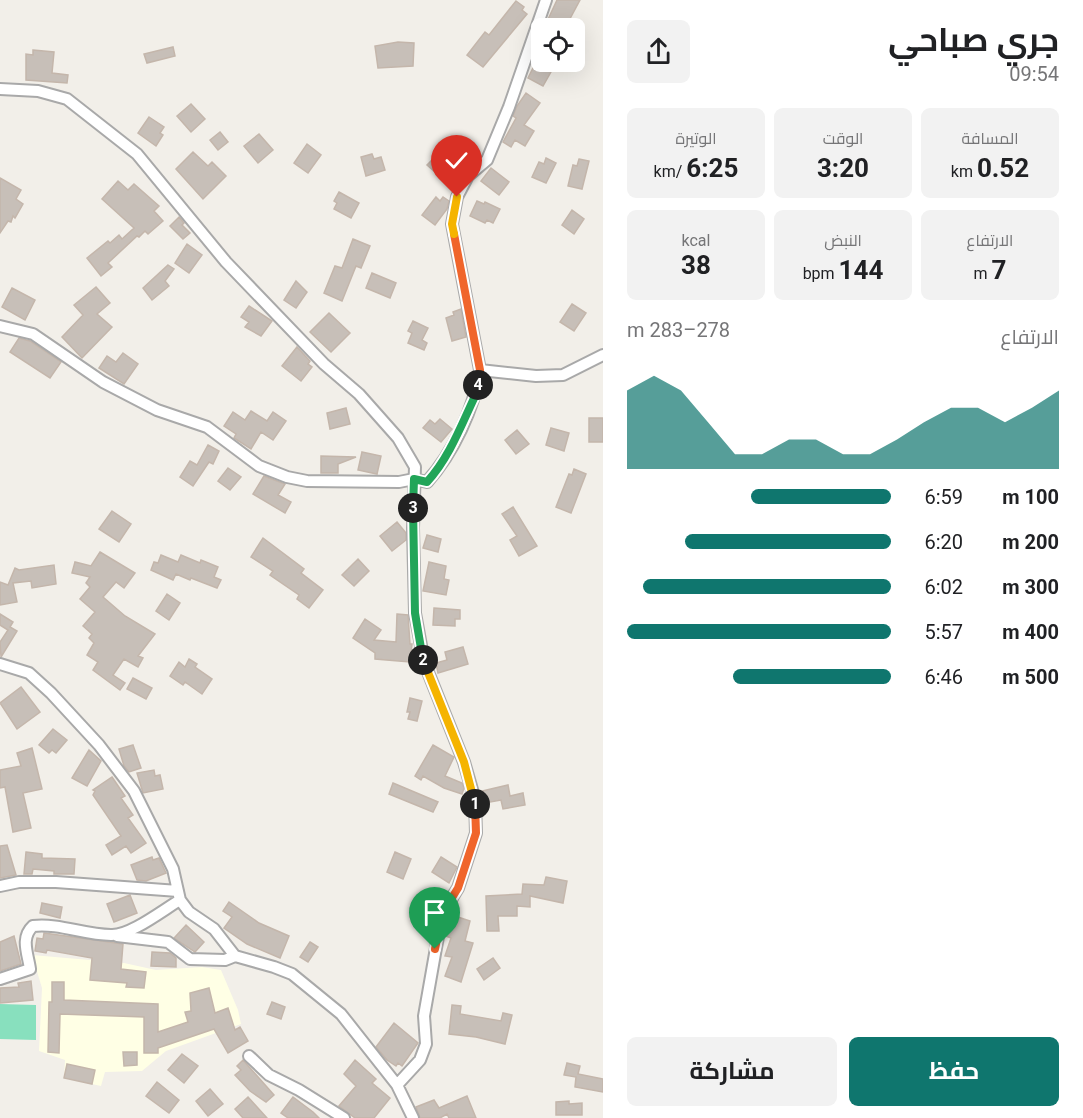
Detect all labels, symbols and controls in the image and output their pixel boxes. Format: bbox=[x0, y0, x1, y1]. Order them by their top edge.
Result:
map controls bbox=[531, 18, 585, 72]
button: locate bbox=[531, 18, 585, 72]
button: share bbox=[627, 20, 690, 83]
text: جري صباحي bbox=[888, 20, 1059, 59]
text: 09:54 bbox=[1009, 62, 1059, 86]
text: الوتيرة bbox=[675, 129, 717, 148]
text: الوقت bbox=[823, 129, 863, 148]
text: المسافة bbox=[962, 129, 1018, 148]
pin bbox=[431, 135, 482, 197]
icon: check bbox=[440, 144, 473, 177]
text: 6:25 bbox=[686, 153, 738, 183]
text: 3:20 bbox=[817, 153, 869, 183]
text: 0.52 bbox=[977, 153, 1029, 183]
text: /km bbox=[654, 162, 686, 181]
text: km bbox=[951, 162, 977, 181]
text: kcal bbox=[682, 231, 710, 250]
text: النبض bbox=[824, 231, 862, 250]
text: الارتفاع bbox=[967, 231, 1013, 250]
text: 38 bbox=[681, 250, 711, 280]
text: 144 bbox=[839, 255, 883, 285]
text: 7 bbox=[992, 255, 1006, 285]
text: bpm bbox=[803, 264, 839, 283]
text: m bbox=[974, 264, 992, 283]
text: 278–283 m bbox=[627, 318, 730, 342]
text: الارتفاع bbox=[1000, 325, 1059, 349]
pin: 4 bbox=[463, 370, 493, 400]
text: 4 bbox=[473, 375, 483, 394]
text: 6:59 bbox=[924, 485, 963, 509]
text: 100 m bbox=[1002, 485, 1059, 509]
pin: 3 bbox=[398, 493, 428, 523]
text: 3 bbox=[408, 498, 418, 517]
text: 6:20 bbox=[924, 530, 963, 554]
text: 200 m bbox=[1002, 530, 1059, 554]
text: 6:02 bbox=[924, 575, 963, 599]
text: 300 m bbox=[1002, 575, 1059, 599]
text: 5:57 bbox=[924, 620, 963, 644]
text: 400 m bbox=[1002, 620, 1059, 644]
pin: 2 bbox=[408, 645, 438, 675]
text: 2 bbox=[418, 650, 428, 669]
text: 6:46 bbox=[924, 665, 963, 689]
text: 500 m bbox=[1002, 665, 1059, 689]
pin: 1 bbox=[460, 789, 490, 819]
text: 1 bbox=[470, 794, 480, 813]
pin bbox=[409, 887, 460, 949]
icon: arrive bbox=[418, 896, 451, 929]
button: مشاركة bbox=[627, 1037, 837, 1106]
button: حفظ bbox=[849, 1037, 1059, 1106]

